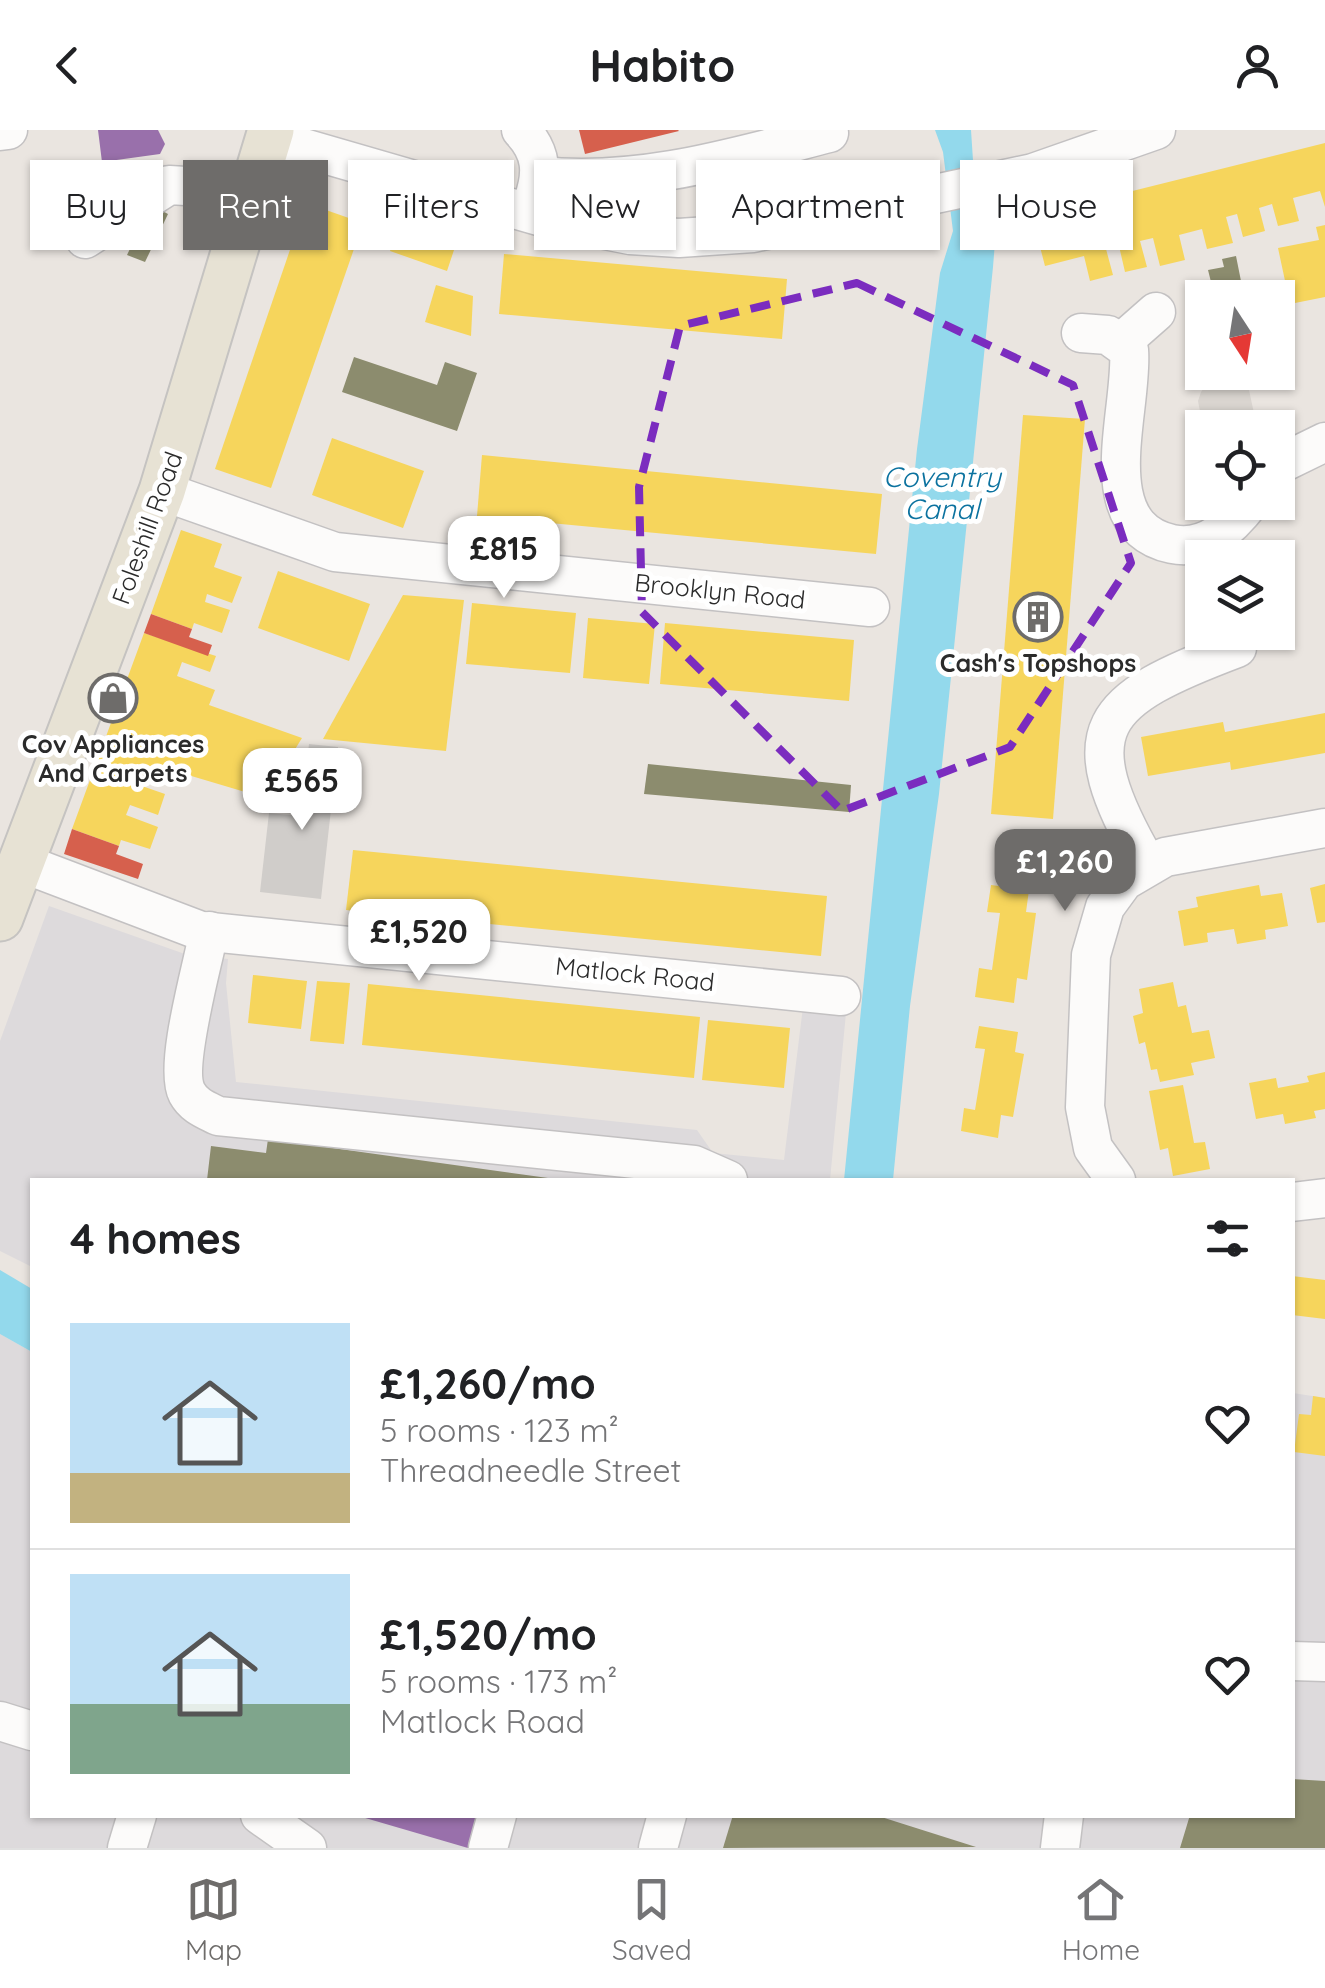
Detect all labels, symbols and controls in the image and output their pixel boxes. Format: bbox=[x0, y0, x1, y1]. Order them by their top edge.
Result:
text: Habito bbox=[590, 37, 735, 93]
icon: back bbox=[40, 38, 95, 93]
icon: person bbox=[1230, 38, 1285, 93]
chip: Buy bbox=[30, 160, 163, 250]
chip: Rent bbox=[183, 160, 328, 250]
chip: Filters bbox=[348, 160, 514, 250]
chip: New bbox=[534, 160, 676, 250]
chip: Apartment bbox=[696, 160, 940, 250]
chip: House bbox=[960, 160, 1133, 250]
north arrow bbox=[1185, 280, 1295, 390]
map controls bbox=[1185, 280, 1295, 650]
button: locate bbox=[1185, 410, 1295, 520]
street label: Foleshill Road bbox=[105, 447, 188, 608]
water label: Coventry Canal bbox=[883, 459, 1003, 526]
pin: £815 bbox=[445, 516, 563, 601]
text: £815 bbox=[470, 528, 538, 568]
button: layers bbox=[1185, 540, 1295, 650]
street label: Brooklyn Road bbox=[633, 566, 807, 615]
building icon: Cash's Topshops bbox=[1012, 591, 1064, 643]
place label: Cash's Topshops bbox=[940, 647, 1136, 678]
shop icon: Cov Appliances And Carpets bbox=[87, 672, 139, 724]
place label: Cov Appliances And Carpets bbox=[22, 728, 204, 788]
pin: £565 bbox=[243, 748, 361, 833]
text: £565 bbox=[265, 760, 339, 800]
pin: £1,260 bbox=[984, 829, 1146, 914]
text: £1,260 bbox=[1017, 841, 1113, 881]
pin: £1,520 bbox=[338, 899, 500, 984]
text: £1,520 bbox=[370, 911, 468, 951]
street label: Matlock Road bbox=[554, 950, 716, 997]
icon: filters bbox=[1200, 1211, 1255, 1266]
text: 4 homes bbox=[70, 1212, 241, 1265]
text: £1,260/mo bbox=[380, 1357, 596, 1410]
icon: home bbox=[150, 1363, 270, 1483]
icon: heart bbox=[1200, 1396, 1255, 1451]
text: 5 rooms · 123 m² bbox=[380, 1410, 619, 1450]
text: Threadneedle Street bbox=[380, 1450, 681, 1490]
text: £1,520/mo bbox=[380, 1608, 597, 1661]
icon: home bbox=[150, 1614, 270, 1734]
icon: heart bbox=[1200, 1647, 1255, 1702]
text: 5 rooms · 173 m² bbox=[380, 1661, 617, 1701]
text: Matlock Road bbox=[380, 1701, 585, 1741]
tab: Map bbox=[185, 1872, 242, 1967]
tab: Saved bbox=[612, 1872, 692, 1967]
tab: Home bbox=[1062, 1872, 1140, 1967]

